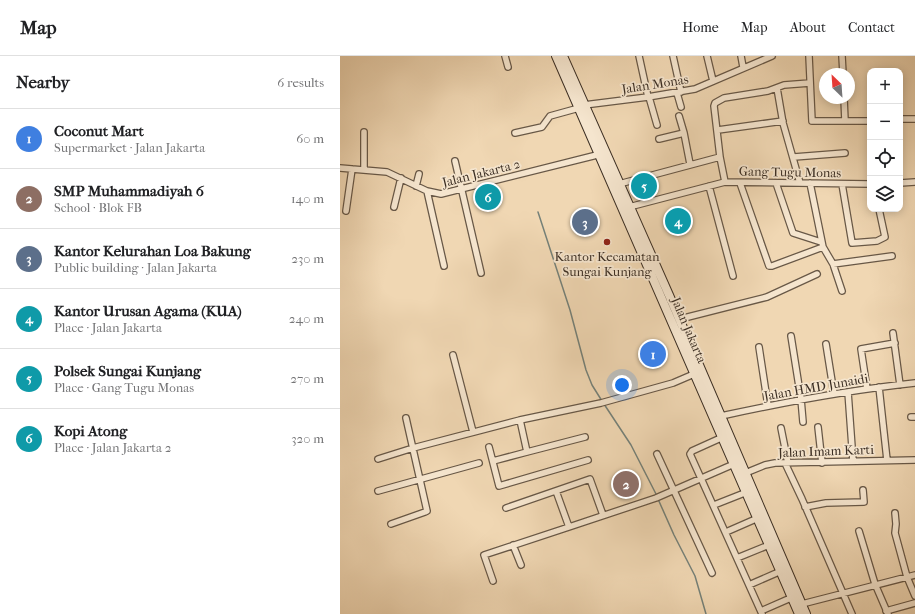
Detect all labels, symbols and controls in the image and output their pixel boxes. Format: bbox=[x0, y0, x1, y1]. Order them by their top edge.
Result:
text: Map bbox=[20, 17, 56, 39]
text: Home bbox=[682, 19, 719, 36]
text: Map bbox=[741, 19, 768, 36]
text: About bbox=[790, 19, 826, 36]
text: Contact bbox=[848, 19, 895, 36]
north arrow bbox=[819, 68, 855, 104]
map controls bbox=[867, 68, 903, 212]
button: + bbox=[867, 68, 903, 104]
street label: Jalan Monas bbox=[620, 71, 690, 97]
text: Nearby bbox=[16, 72, 70, 92]
text: 6 results bbox=[277, 75, 324, 90]
button: − bbox=[867, 104, 903, 140]
text: Coconut Mart bbox=[54, 122, 144, 140]
text: 1 bbox=[27, 131, 31, 146]
text: 60 m bbox=[296, 131, 324, 146]
text: Supermarket · Jalan Jakarta bbox=[54, 140, 205, 155]
button: locate bbox=[867, 140, 903, 176]
street label: Jalan Jakarta 2 bbox=[440, 156, 522, 190]
street label: Gang Tugu Monas bbox=[739, 164, 841, 180]
pin: 5 bbox=[631, 171, 657, 201]
button: layers bbox=[867, 176, 903, 212]
text: SMP Muhammadiyah 6 bbox=[54, 182, 204, 200]
pin: 6 bbox=[475, 182, 501, 212]
text: 2 bbox=[26, 191, 32, 206]
text: 140 m bbox=[291, 191, 324, 206]
text: School · Blok FB bbox=[54, 200, 142, 215]
pin: 4 bbox=[665, 206, 691, 236]
pin: 3 bbox=[572, 207, 598, 237]
marker: Kantor Kecamatan Sungai Kunjang bbox=[602, 237, 612, 247]
text: Kantor Kelurahan Loa Bakung bbox=[54, 242, 251, 260]
place label: Kantor Kecamatan Sungai Kunjang bbox=[555, 249, 660, 279]
text: 3 bbox=[26, 251, 32, 266]
text: 230 m bbox=[291, 251, 324, 266]
text: Public building · Jalan Jakarta bbox=[54, 260, 217, 275]
street label: Jalan Jakarta bbox=[668, 294, 710, 366]
text: Kantor Urusan Agama (KUA) bbox=[54, 302, 242, 320]
text: 4 bbox=[25, 311, 33, 326]
text: 240 m bbox=[289, 311, 324, 326]
text: Place · Jalan Jakarta bbox=[54, 320, 162, 335]
pin: 1 bbox=[640, 339, 666, 369]
text: Polsek Sungai Kunjang bbox=[54, 362, 201, 380]
street label: Jalan HMD Junaidi bbox=[762, 370, 870, 404]
text: 5 bbox=[26, 371, 32, 386]
text: 270 m bbox=[290, 371, 324, 386]
your location bbox=[612, 375, 632, 395]
text: Place · Gang Tugu Monas bbox=[54, 380, 194, 395]
text: Kopi Atong bbox=[54, 422, 127, 440]
text: 6 bbox=[25, 431, 33, 446]
text: 320 m bbox=[291, 431, 324, 446]
text: Place · Jalan Jakarta 2 bbox=[54, 440, 171, 455]
street label: Jalan Imam Karti bbox=[777, 442, 874, 460]
pin: 2 bbox=[613, 469, 639, 499]

